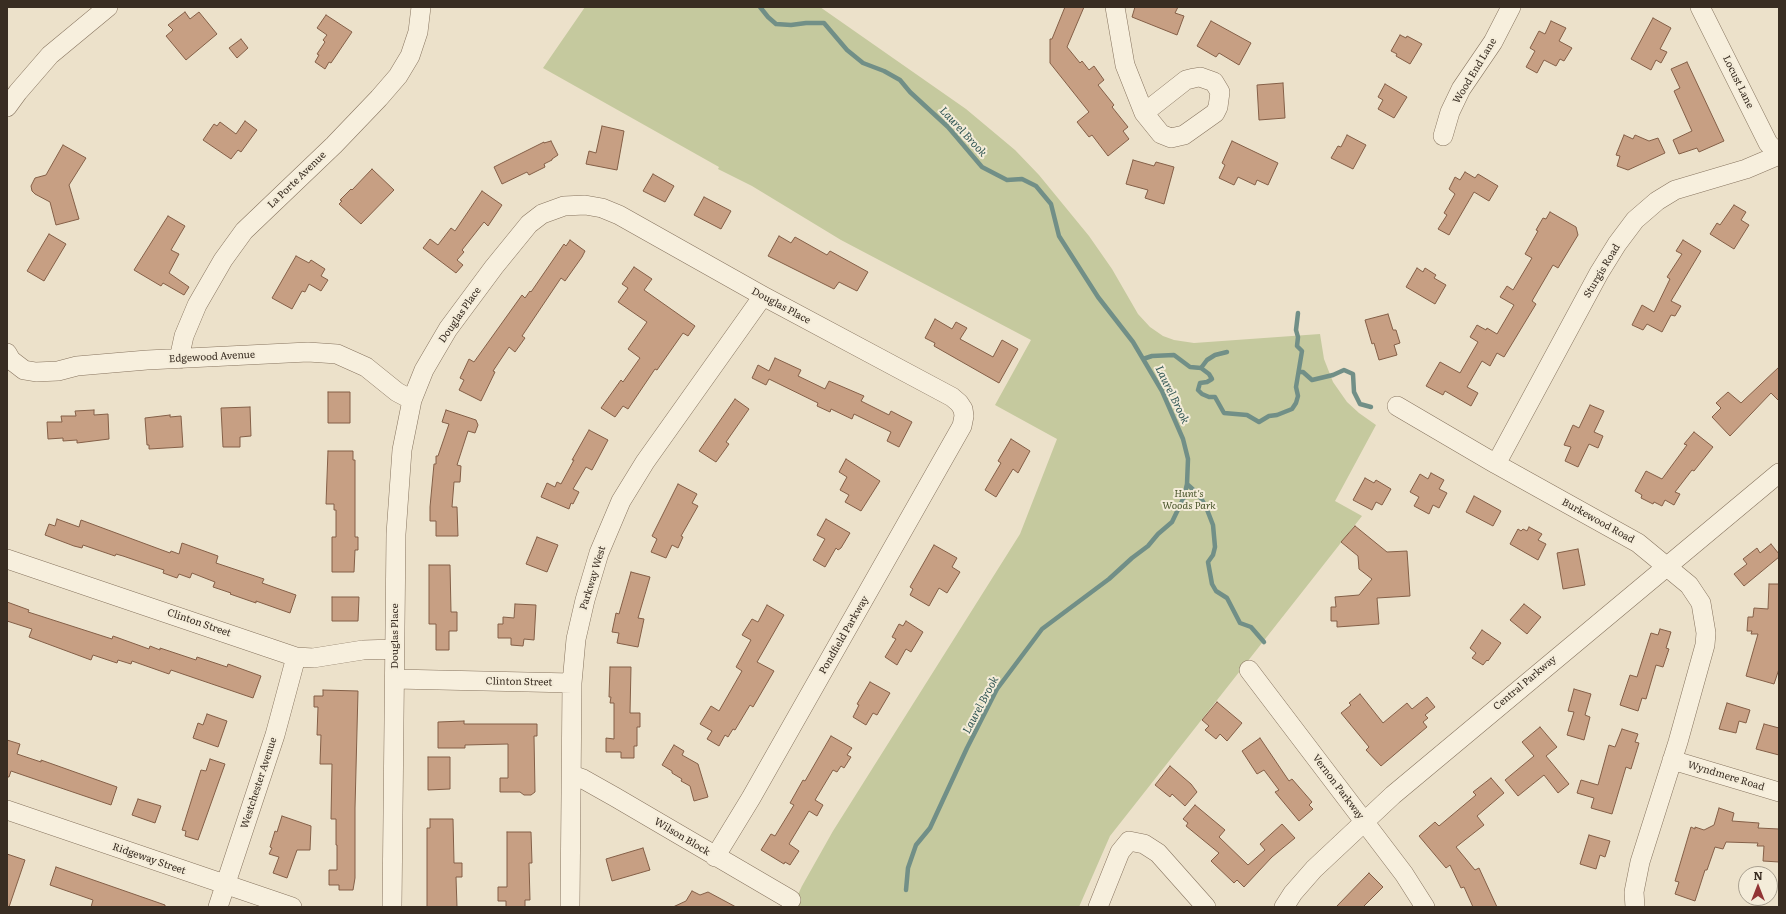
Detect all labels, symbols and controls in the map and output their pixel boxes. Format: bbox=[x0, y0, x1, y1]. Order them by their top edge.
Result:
street label: Wood End Lane bbox=[1451, 36, 1499, 106]
street label: Locust Lane bbox=[1720, 54, 1756, 110]
water label: Laurel Brook bbox=[937, 104, 989, 160]
street label: La Porte Avenue bbox=[265, 149, 329, 211]
street label: Sturgis Road bbox=[1581, 242, 1623, 300]
street label: Douglas Place bbox=[436, 285, 484, 345]
street label: Douglas Place bbox=[749, 285, 813, 327]
street label: Edgewood Avenue bbox=[169, 349, 255, 365]
water label: Laurel Brook bbox=[1152, 364, 1192, 426]
park label: Hunt's Woods Park bbox=[1162, 488, 1216, 512]
street label: Burkewood Road bbox=[1560, 496, 1636, 546]
street label: Parkway West bbox=[578, 544, 608, 612]
street label: Pondfield Parkway bbox=[817, 594, 871, 676]
street label: Douglas Place bbox=[389, 603, 401, 669]
street label: Clinton Street bbox=[165, 606, 233, 640]
street label: Central Parkway bbox=[1491, 653, 1559, 713]
water label: Laurel Brook bbox=[960, 674, 1002, 736]
street label: Clinton Street bbox=[485, 675, 553, 689]
street label: Westchester Avenue bbox=[239, 736, 279, 830]
street label: Vernon Parkway bbox=[1310, 752, 1366, 822]
street label: Wyndmere Road bbox=[1686, 759, 1766, 793]
street label: Wilson Block bbox=[652, 816, 712, 858]
street label: Ridgeway Street bbox=[111, 841, 187, 877]
north arrow bbox=[1738, 866, 1778, 906]
text: N bbox=[1753, 867, 1763, 883]

